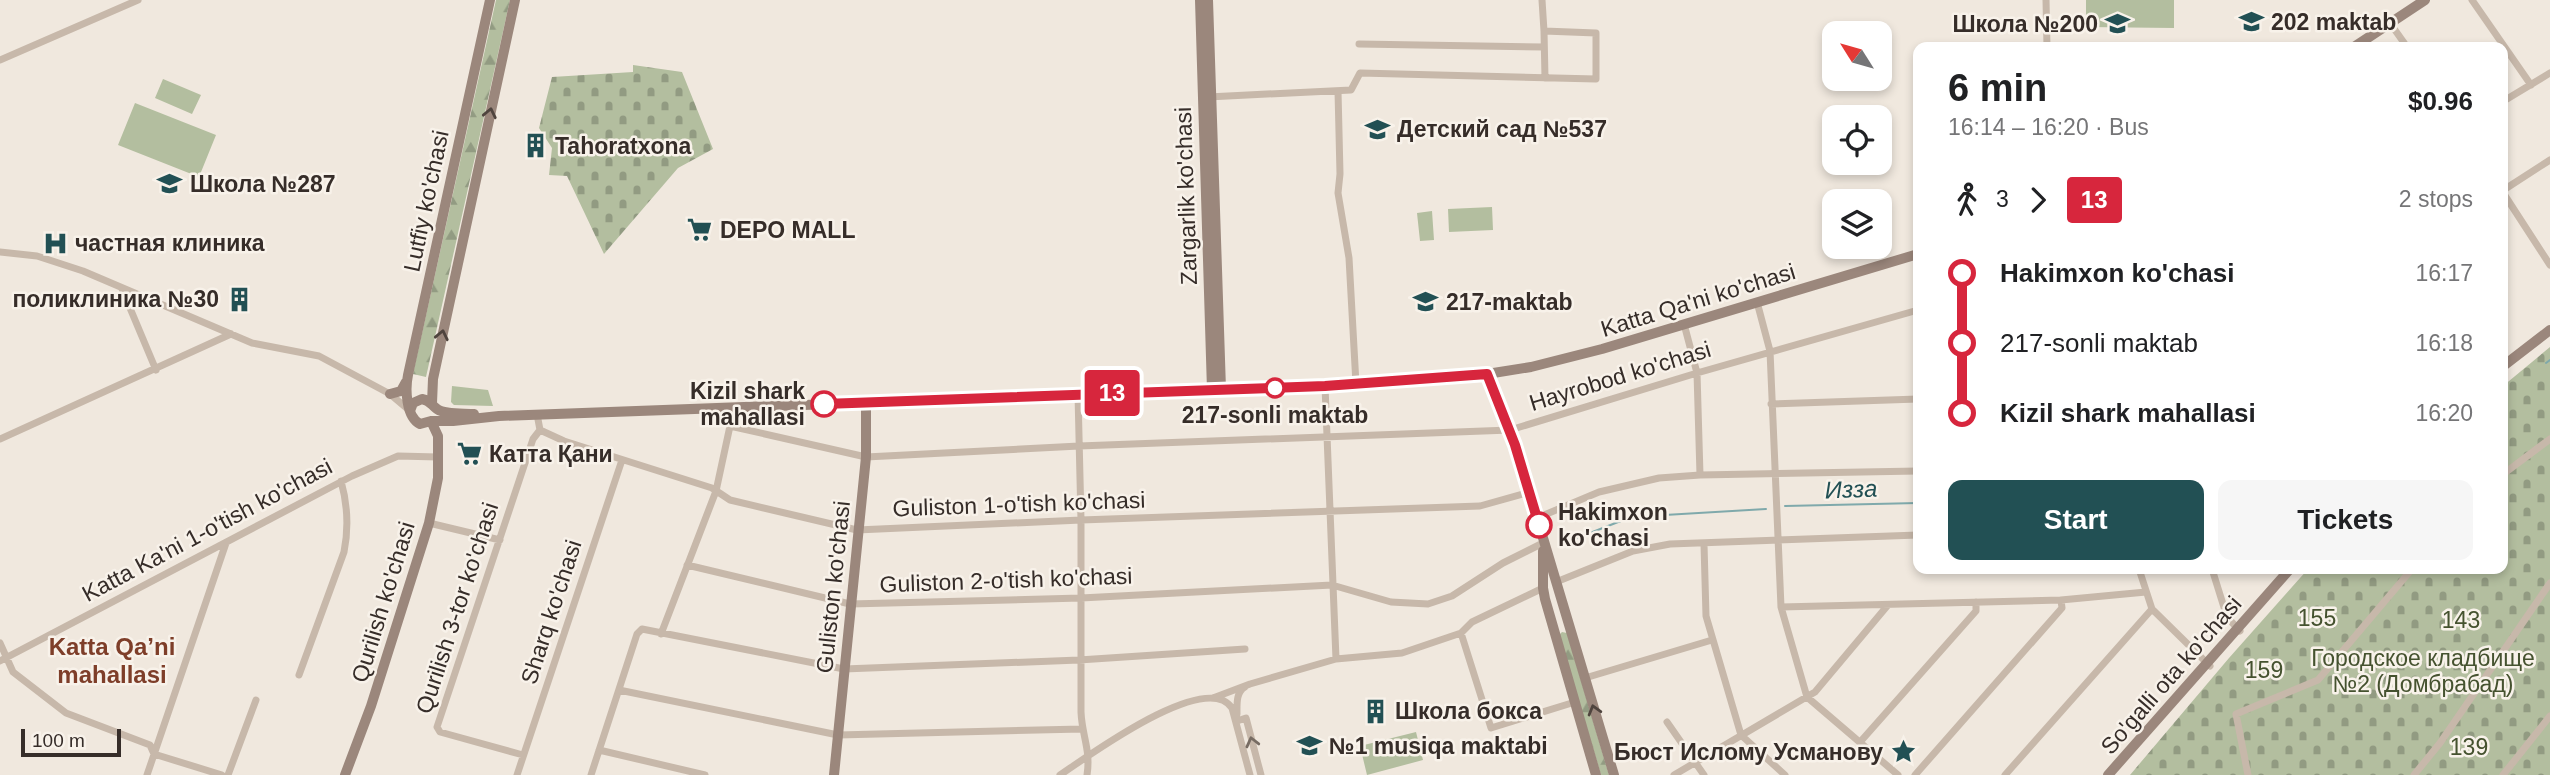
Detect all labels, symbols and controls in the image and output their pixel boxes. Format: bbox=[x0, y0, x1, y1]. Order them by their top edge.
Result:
school or university icon: 202 maktab bbox=[2237, 8, 2265, 36]
place label: 202 maktab bbox=[2271, 9, 2396, 35]
school or university icon: Школа №200 bbox=[2104, 10, 2132, 38]
place label: Школа №200 bbox=[1952, 11, 2098, 37]
north arrow bbox=[1822, 21, 1892, 91]
map controls bbox=[1822, 21, 1892, 259]
text: 6 min bbox=[1948, 67, 2047, 109]
text: $0.96 bbox=[2408, 86, 2473, 116]
button: locate bbox=[1822, 105, 1892, 175]
street label: Zargarlik ko'chasi bbox=[1170, 106, 1202, 286]
one-way arrow bbox=[482, 107, 497, 119]
text: 16:14 – 16:20 · Bus bbox=[1948, 114, 2149, 140]
school or university icon: Детский сад №537 bbox=[1363, 115, 1391, 143]
place label: Детский сад №537 bbox=[1397, 116, 1607, 142]
street label: Lutfiy ko'chasi bbox=[398, 128, 454, 274]
building icon: Tahoratxona bbox=[521, 132, 549, 160]
place label: Tahoratxona bbox=[555, 133, 692, 159]
school or university icon: Школа №287 bbox=[156, 170, 184, 198]
place label: Школа №287 bbox=[190, 171, 336, 197]
icon: walk bbox=[1948, 181, 1986, 219]
icon: forward bbox=[2019, 181, 2057, 219]
text: 3 bbox=[1996, 186, 2009, 212]
text: 13 bbox=[2081, 186, 2108, 213]
text: 2 stops bbox=[2399, 186, 2473, 212]
button: layers bbox=[1822, 189, 1892, 259]
supermarket icon: DEPO MALL bbox=[686, 216, 714, 244]
place label: DEPO MALL bbox=[720, 217, 855, 243]
hospital icon: частная клиника bbox=[41, 229, 69, 257]
place label: частная клиника bbox=[75, 230, 265, 256]
street label: Katta Qa'ni ko'chasi bbox=[1598, 258, 1798, 342]
text: Hakimxon ko'chasi bbox=[2000, 258, 2235, 288]
text: 16:17 bbox=[2415, 260, 2473, 286]
building icon: поликлиника №30 bbox=[225, 285, 253, 313]
place label: поликлиника №30 bbox=[12, 286, 219, 312]
school or university icon: 217-maktab bbox=[1412, 288, 1440, 316]
place label: 217-maktab bbox=[1446, 289, 1573, 315]
text: 217-sonli maktab bbox=[2000, 328, 2198, 358]
one-way arrow bbox=[434, 330, 449, 342]
text: 16:18 bbox=[2415, 330, 2473, 356]
street label: Hayrobod ko'chasi bbox=[1526, 336, 1714, 416]
line badge: 13 bbox=[1080, 370, 1144, 416]
place label: Kizil shark mahallasi bbox=[690, 378, 805, 430]
marker: 217-sonli maktab bbox=[1265, 378, 1285, 398]
text: 13 bbox=[1099, 379, 1125, 406]
marker: Kizil shark mahallasi bbox=[811, 391, 837, 417]
text: Kizil shark mahallasi bbox=[2000, 398, 2256, 428]
text: 16:20 bbox=[2415, 400, 2473, 426]
place label: 217-sonli maktab bbox=[1182, 402, 1368, 428]
supermarket icon: Катта Қани bbox=[455, 440, 483, 468]
place label: Катта Қани bbox=[489, 441, 613, 467]
street label: Katta Ka'ni 1-o'tish ko'chasi bbox=[78, 453, 336, 607]
water label: Изза bbox=[1824, 475, 1878, 503]
button: Start bbox=[1948, 480, 2204, 560]
button: Tickets bbox=[2218, 480, 2473, 560]
street label: Guliston 1-o'tish ko'chasi bbox=[892, 487, 1146, 521]
street label: Qurilish 3-tor ko'chasi bbox=[411, 499, 503, 717]
place label: Hakimxon ko'chasi bbox=[1558, 499, 1668, 551]
street label: Guliston ko'chasi bbox=[811, 500, 855, 674]
marker: Hakimxon ko'chasi bbox=[1526, 512, 1552, 538]
street label: Qurilish ko'chasi bbox=[346, 518, 420, 686]
street label: Sharq ko'chasi bbox=[515, 537, 587, 687]
street label: Guliston 2-o'tish ko'chasi bbox=[879, 563, 1133, 597]
street label: So'galli ota ko'chasi bbox=[2095, 591, 2247, 759]
park label: 155 bbox=[2298, 605, 2336, 631]
park label: 143 bbox=[2442, 607, 2480, 633]
district label: Katta Qaʼni mahallasi bbox=[49, 633, 175, 688]
park label: Городское кладбище №2 (Домбрабад) bbox=[2311, 645, 2535, 697]
park label: 159 bbox=[2245, 657, 2283, 683]
building icon: Школа бокса bbox=[1361, 697, 1389, 725]
place label: Школа бокса bbox=[1395, 698, 1542, 724]
one-way arrow bbox=[1588, 704, 1603, 716]
scale bar bbox=[21, 726, 121, 758]
text: 100 m bbox=[32, 730, 85, 751]
school or university icon: №1 musiqa maktabi bbox=[1295, 732, 1323, 760]
place label: №1 musiqa maktabi bbox=[1329, 733, 1548, 759]
park label: 139 bbox=[2450, 734, 2488, 760]
one-way arrow bbox=[1246, 736, 1260, 748]
place icon: Бюст Ислому Усманову bbox=[1889, 738, 1917, 766]
place label: Бюст Ислому Усманову bbox=[1614, 739, 1883, 765]

